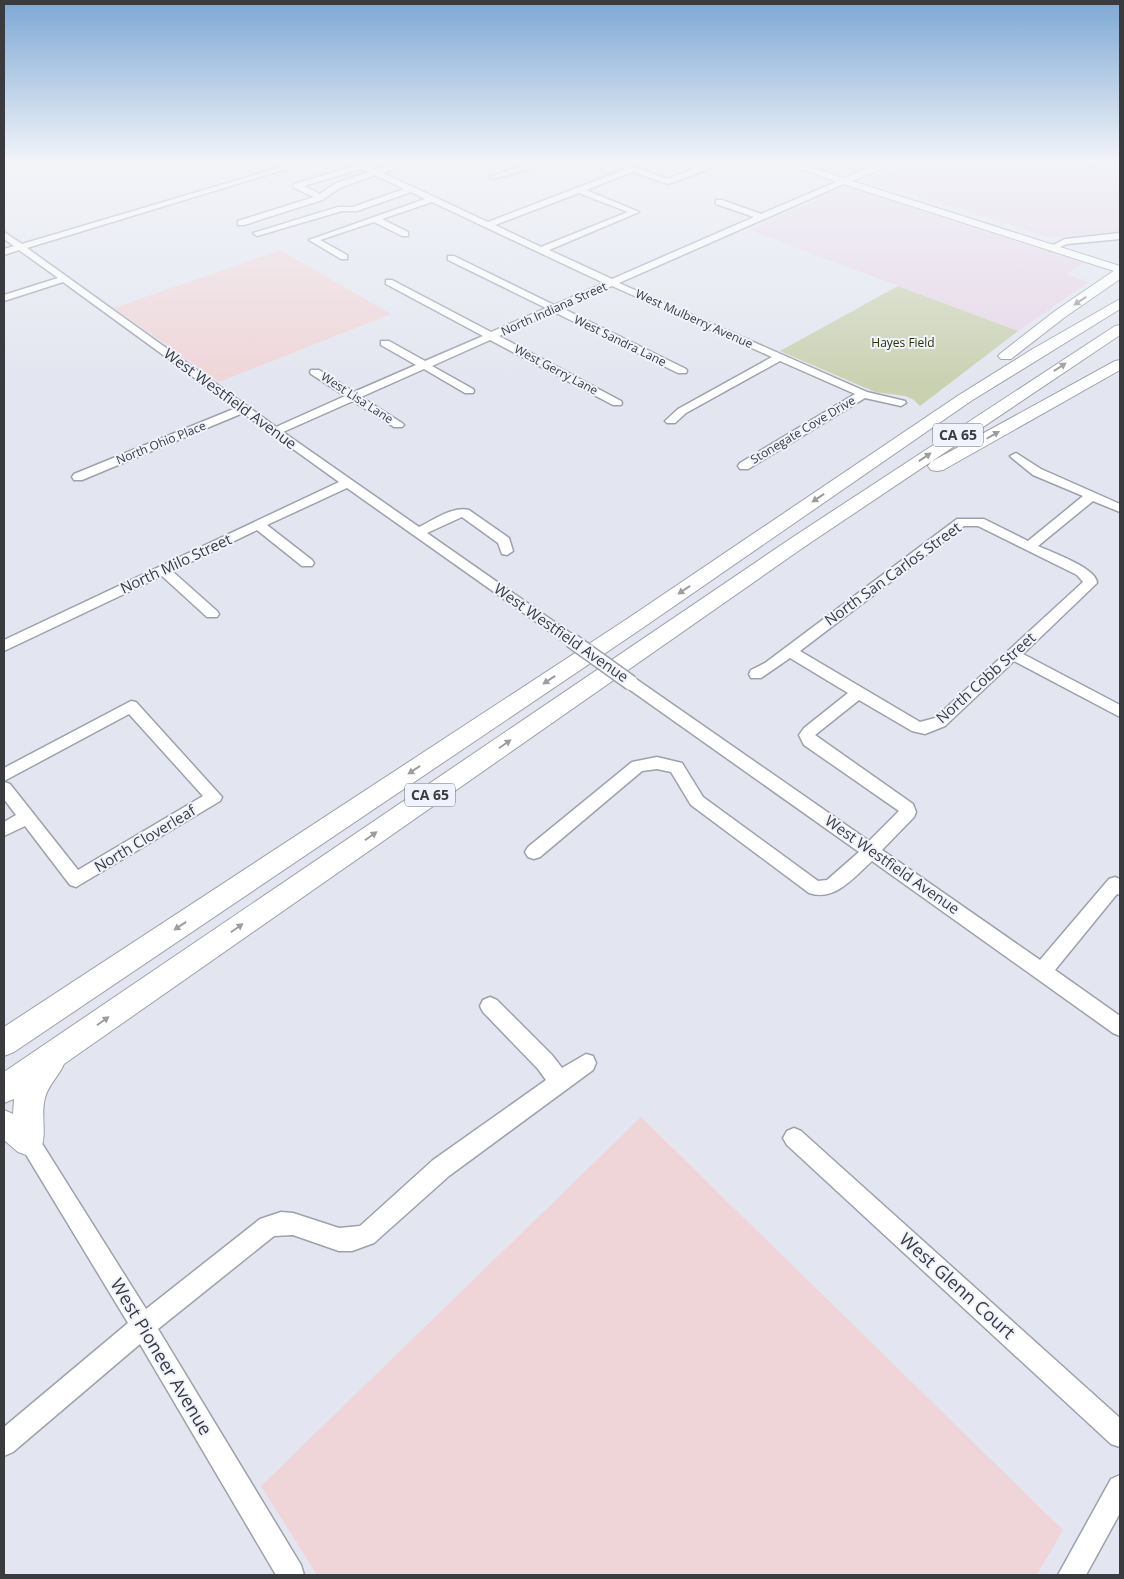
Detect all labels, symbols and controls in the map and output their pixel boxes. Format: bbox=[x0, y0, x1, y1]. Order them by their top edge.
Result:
street label: North Indiana Street bbox=[498, 278, 609, 340]
street label: West Mulberry Avenue bbox=[633, 285, 756, 352]
one-way arrow bbox=[1074, 296, 1087, 306]
street label: West Sandra Lane bbox=[571, 311, 669, 370]
park label: Hayes Field bbox=[871, 334, 935, 351]
street label: West Gerry Lane bbox=[511, 340, 601, 399]
street label: West Westfield Avenue bbox=[160, 343, 301, 453]
one-way arrow bbox=[1054, 362, 1067, 372]
street label: West Lisa Lane bbox=[318, 368, 397, 427]
street label: Stonegate Cove Drive bbox=[747, 391, 859, 468]
street label: North Ohio Place bbox=[113, 417, 208, 468]
road number: CA 65 bbox=[933, 424, 983, 446]
one-way arrow bbox=[986, 431, 1001, 439]
one-way arrow bbox=[918, 453, 932, 462]
one-way arrow bbox=[812, 493, 825, 503]
street label: North San Carlos Street bbox=[820, 517, 965, 630]
street label: North Milo Street bbox=[117, 529, 235, 598]
street label: West Westfield Avenue bbox=[490, 578, 633, 686]
one-way arrow bbox=[677, 585, 691, 595]
street label: North Cobb Street bbox=[931, 627, 1039, 727]
one-way arrow bbox=[542, 676, 556, 685]
one-way arrow bbox=[498, 739, 512, 749]
one-way arrow bbox=[407, 766, 421, 775]
road number: CA 65 bbox=[405, 784, 455, 806]
street label: North Cloverleaf bbox=[90, 800, 200, 876]
street label: West Westfield Avenue bbox=[821, 810, 964, 918]
one-way arrow bbox=[364, 831, 378, 841]
one-way arrow bbox=[174, 921, 187, 931]
one-way arrow bbox=[230, 923, 244, 933]
one-way arrow bbox=[97, 1016, 110, 1026]
street label: West Glenn Court bbox=[895, 1227, 1021, 1344]
street label: West Pioneer Avenue bbox=[106, 1274, 218, 1439]

